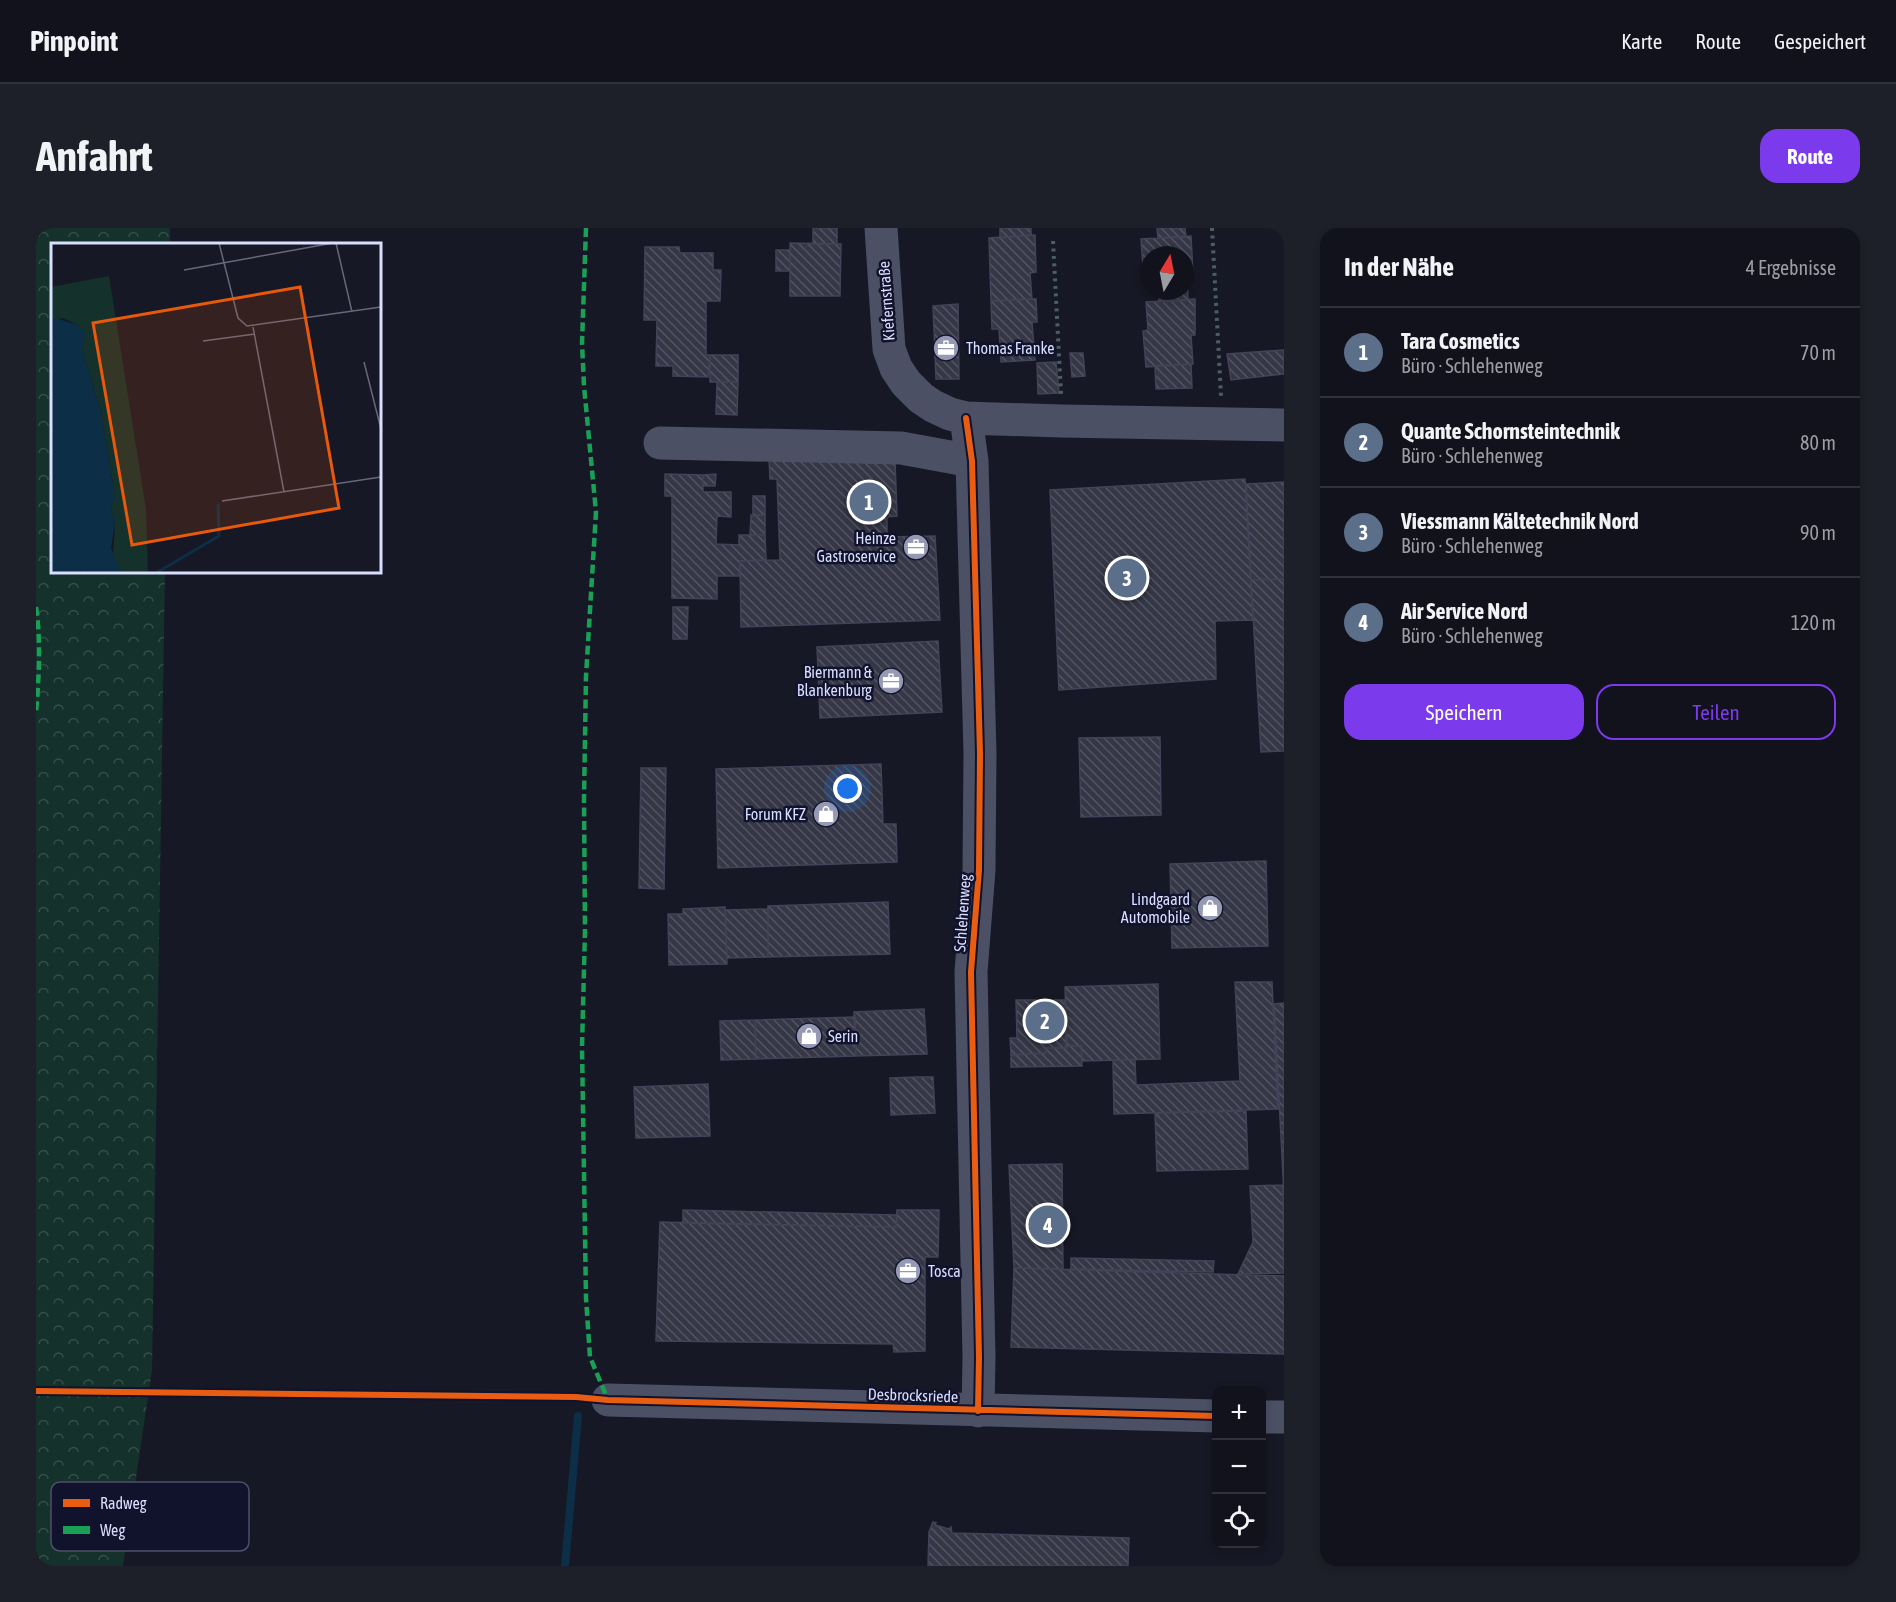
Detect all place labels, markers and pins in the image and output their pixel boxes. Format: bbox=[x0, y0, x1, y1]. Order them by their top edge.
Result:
office icon: Thomas Franke bbox=[931, 333, 961, 363]
place label: Thomas Franke bbox=[966, 339, 1055, 357]
pin: 1 bbox=[850, 480, 888, 524]
place label: Heinze Gastroservice bbox=[816, 529, 896, 565]
office icon: Heinze Gastroservice bbox=[901, 532, 931, 562]
pin: 3 bbox=[1108, 556, 1146, 600]
place label: Biermann & Blankenburg bbox=[797, 663, 873, 700]
office icon: Biermann & Blankenburg bbox=[876, 666, 906, 696]
shop icon: Forum KFZ bbox=[811, 799, 841, 829]
place label: Forum KFZ bbox=[745, 805, 806, 823]
place label: Lindgaard Automobile bbox=[1121, 890, 1190, 926]
shop icon: Lindgaard Automobile bbox=[1195, 893, 1225, 923]
pin: 2 bbox=[1026, 998, 1064, 1044]
shop icon: Serin bbox=[794, 1021, 824, 1051]
place label: Serin bbox=[828, 1027, 858, 1045]
pin: 4 bbox=[1028, 1202, 1068, 1248]
office icon: Tosca bbox=[893, 1256, 923, 1286]
place label: Tosca bbox=[928, 1262, 961, 1280]

